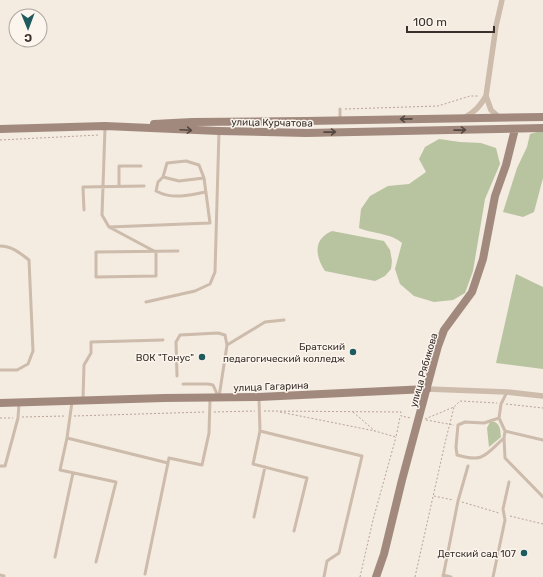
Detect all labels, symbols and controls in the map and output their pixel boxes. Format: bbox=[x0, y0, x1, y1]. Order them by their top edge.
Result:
north arrow bbox=[8, 8, 48, 48]
scale bar bbox=[407, 8, 494, 34]
text: 100 m bbox=[413, 15, 447, 29]
text: С bbox=[24, 31, 32, 44]
street label: улица Курчатова bbox=[231, 116, 313, 130]
one-way arrow bbox=[400, 116, 413, 123]
one-way arrow bbox=[179, 126, 192, 134]
one-way arrow bbox=[453, 126, 466, 134]
one-way arrow bbox=[323, 128, 336, 136]
street label: улица Рябикова bbox=[408, 332, 440, 409]
place label: Братский педагогический колледж bbox=[223, 341, 345, 365]
marker: Братский педагогический колледж bbox=[348, 347, 358, 357]
place label: ВОК "Тонус" bbox=[136, 352, 194, 364]
marker: ВОК "Тонус" bbox=[197, 352, 207, 362]
street label: улица Гагарина bbox=[233, 380, 309, 394]
place label: Детский сад 107 bbox=[437, 548, 516, 560]
marker: Детский сад 107 bbox=[519, 548, 529, 558]

